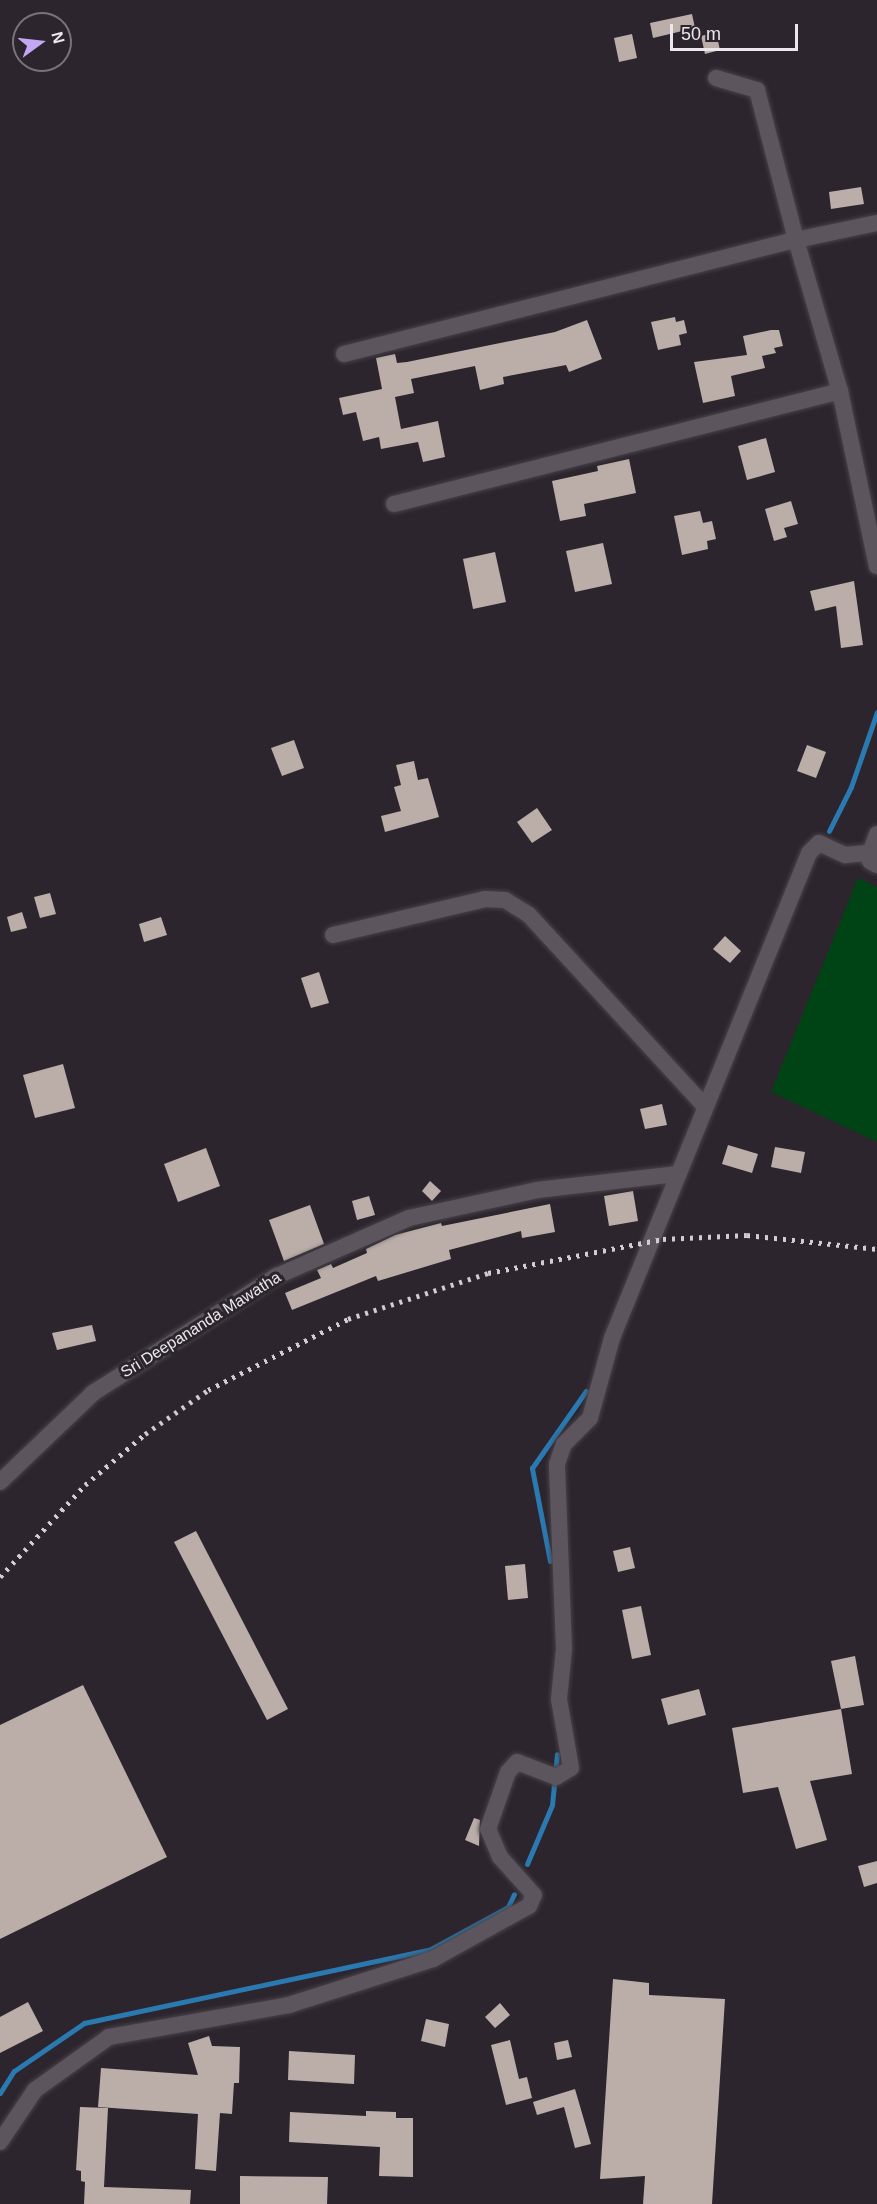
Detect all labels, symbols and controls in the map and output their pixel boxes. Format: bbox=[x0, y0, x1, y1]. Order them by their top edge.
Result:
north arrow bbox=[12, 12, 72, 72]
scale bar bbox=[673, 12, 800, 50]
text: 50 m bbox=[681, 24, 721, 44]
text: N bbox=[48, 30, 68, 46]
street label: Sri Deepananda Mawatha bbox=[117, 1268, 285, 1382]

